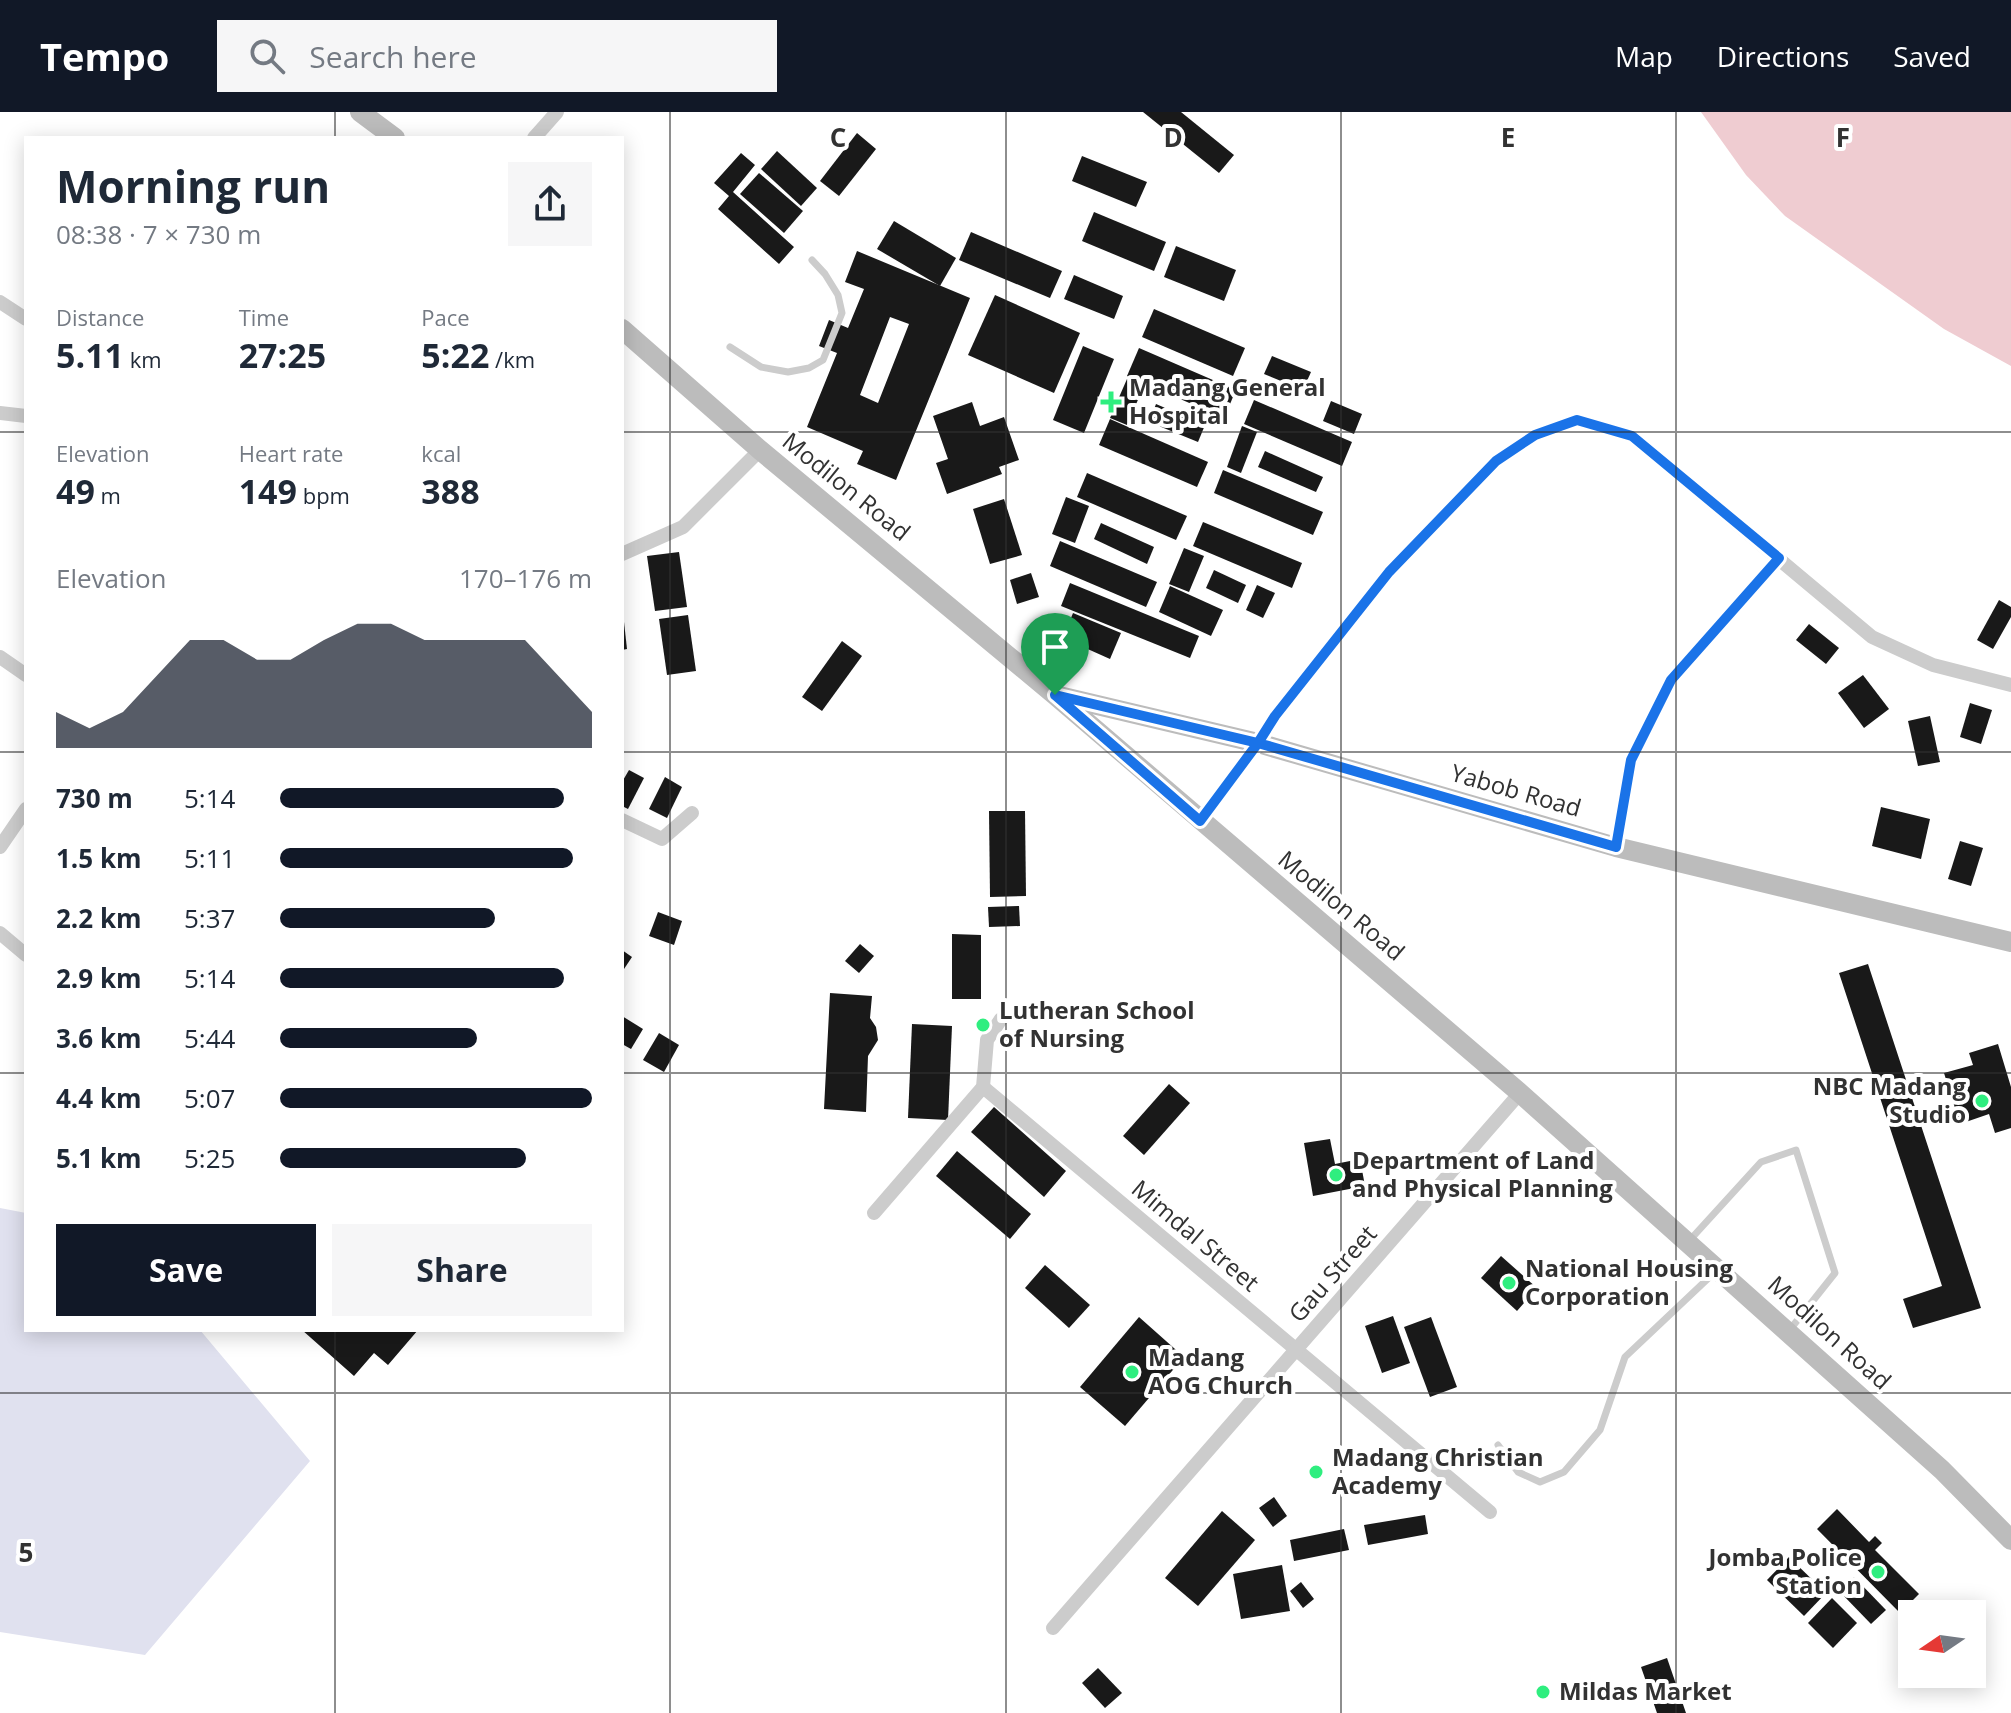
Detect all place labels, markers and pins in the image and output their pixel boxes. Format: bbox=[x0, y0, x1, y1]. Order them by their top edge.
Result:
place label: Madang General Hospital bbox=[1129, 370, 1326, 431]
marker: Madang General Hospital bbox=[1100, 391, 1122, 413]
pin bbox=[1021, 613, 1089, 695]
place label: Lutheran School of Nursing bbox=[999, 993, 1194, 1054]
marker: Lutheran School of Nursing bbox=[974, 1016, 992, 1034]
place label: NBC Madang Studio bbox=[1813, 1069, 1966, 1130]
marker: NBC Madang Studio bbox=[1973, 1092, 1991, 1110]
place label: Department of Land and Physical Planning bbox=[1352, 1143, 1613, 1204]
marker: Department of Land and Physical Planning bbox=[1327, 1166, 1345, 1184]
place label: National Housing Corporation bbox=[1525, 1251, 1733, 1312]
marker: National Housing Corporation bbox=[1500, 1274, 1518, 1292]
place label: Madang AOG Church bbox=[1148, 1340, 1293, 1401]
marker: Madang AOG Church bbox=[1123, 1363, 1141, 1381]
place label: Madang Christian Academy bbox=[1332, 1440, 1544, 1501]
marker: Madang Christian Academy bbox=[1307, 1463, 1325, 1481]
place label: Jomba Police Station bbox=[1707, 1540, 1862, 1601]
marker: Jomba Police Station bbox=[1869, 1563, 1887, 1581]
place label: Mildas Market bbox=[1559, 1674, 1732, 1707]
marker: Mildas Market bbox=[1534, 1683, 1552, 1701]

